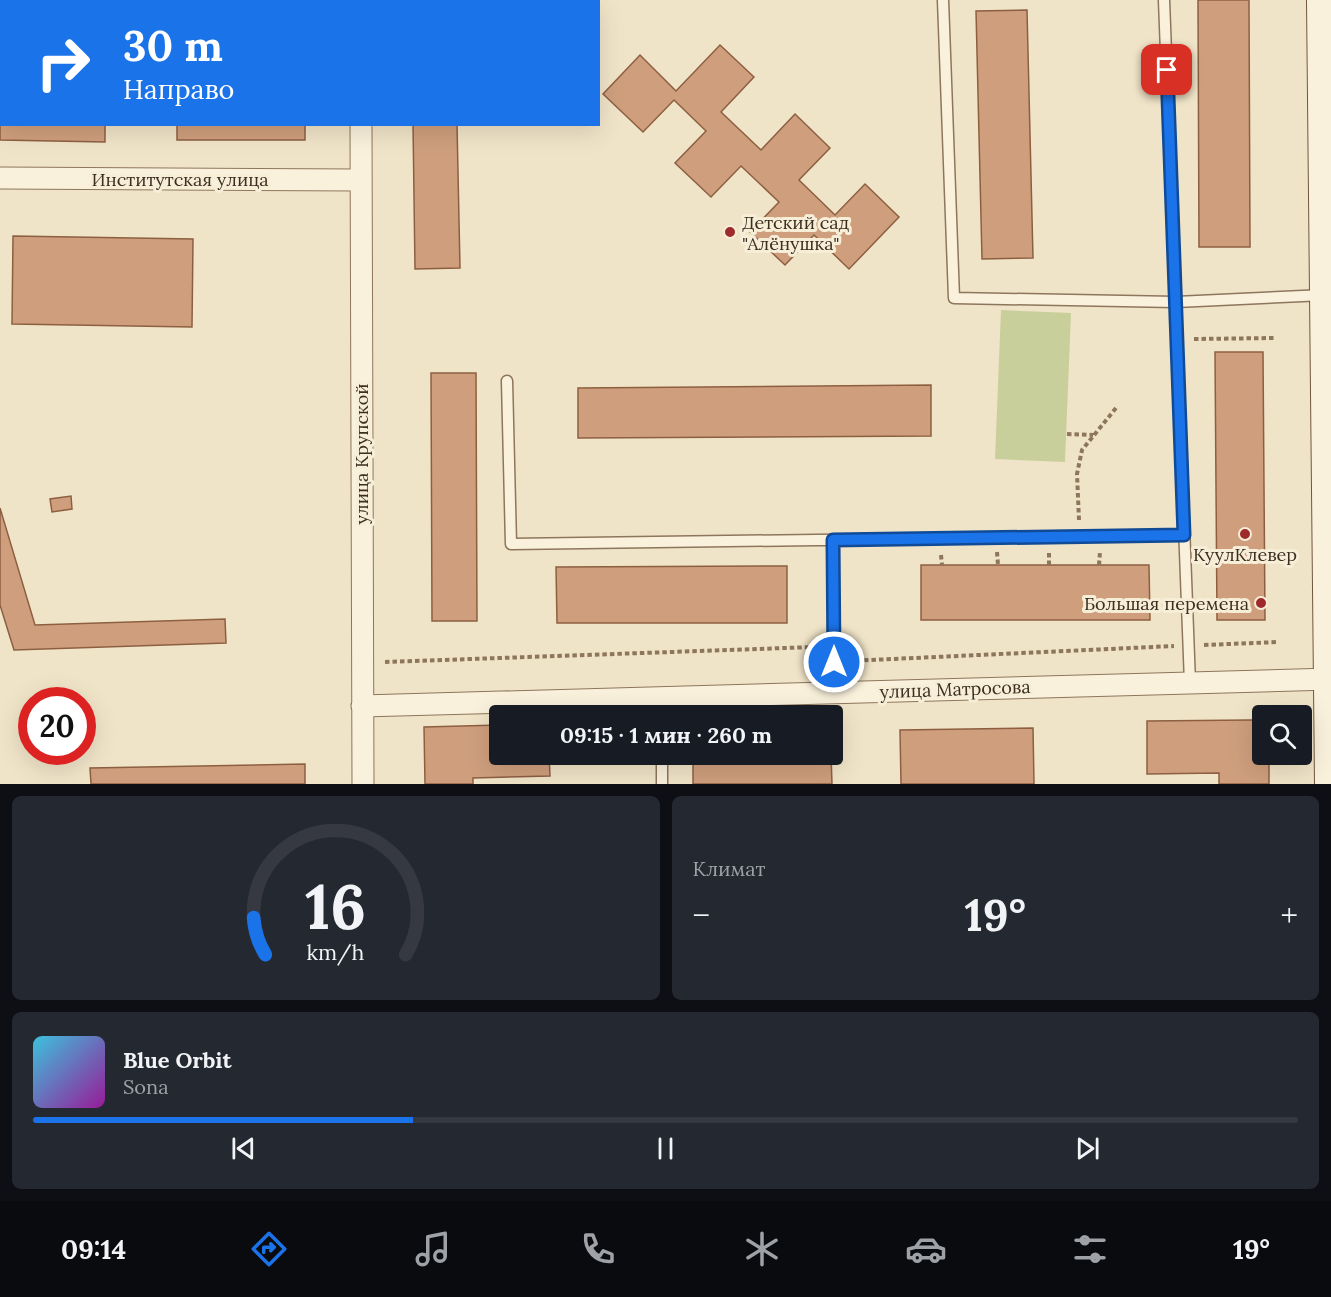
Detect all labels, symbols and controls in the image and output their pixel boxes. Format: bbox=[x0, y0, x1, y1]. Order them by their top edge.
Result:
text: 30 m bbox=[123, 19, 223, 73]
icon: right bbox=[24, 24, 102, 102]
pin bbox=[1141, 44, 1192, 95]
icon: arrive bbox=[1150, 53, 1183, 86]
text: Направо bbox=[123, 72, 234, 106]
street label: Институтская улица bbox=[91, 168, 269, 191]
place label: Детский сад "Алёнушка" bbox=[742, 211, 849, 255]
marker: Детский сад "Алёнушка" bbox=[723, 225, 737, 239]
street label: улица Крупской bbox=[350, 384, 373, 524]
marker: КуулКлевер bbox=[1238, 527, 1252, 541]
place label: КуулКлевер bbox=[1193, 543, 1297, 566]
place label: Большая перемена bbox=[1084, 592, 1249, 615]
marker: Большая перемена bbox=[1254, 596, 1268, 610]
position arrow bbox=[802, 630, 866, 694]
street label: улица Матросова bbox=[879, 675, 1031, 703]
speed limit sign: 20 bbox=[18, 687, 96, 765]
map controls bbox=[1252, 705, 1312, 765]
button: search bbox=[1252, 705, 1312, 765]
text: 09:15 · 1 мин · 260 m bbox=[560, 721, 772, 749]
text: Климат bbox=[693, 856, 766, 881]
text: 16 bbox=[305, 866, 366, 946]
text: 19° bbox=[965, 886, 1026, 943]
text: − bbox=[693, 894, 710, 936]
text: + bbox=[1280, 894, 1298, 936]
text: km/h bbox=[307, 938, 365, 966]
text: Blue Orbit bbox=[123, 1046, 231, 1074]
text: Sona bbox=[123, 1074, 169, 1099]
icon: previous bbox=[227, 1132, 260, 1165]
icon: pause bbox=[649, 1132, 682, 1165]
icon: next bbox=[1071, 1132, 1104, 1165]
icon: directions bbox=[248, 1228, 290, 1270]
icon: music bbox=[412, 1228, 454, 1270]
icon: phone bbox=[577, 1228, 619, 1270]
icon: climate bbox=[741, 1228, 783, 1270]
icon: car bbox=[905, 1228, 947, 1270]
icon: filters bbox=[1069, 1228, 1111, 1270]
text: 09:14 bbox=[61, 1232, 126, 1266]
text: 19° bbox=[1233, 1232, 1270, 1266]

